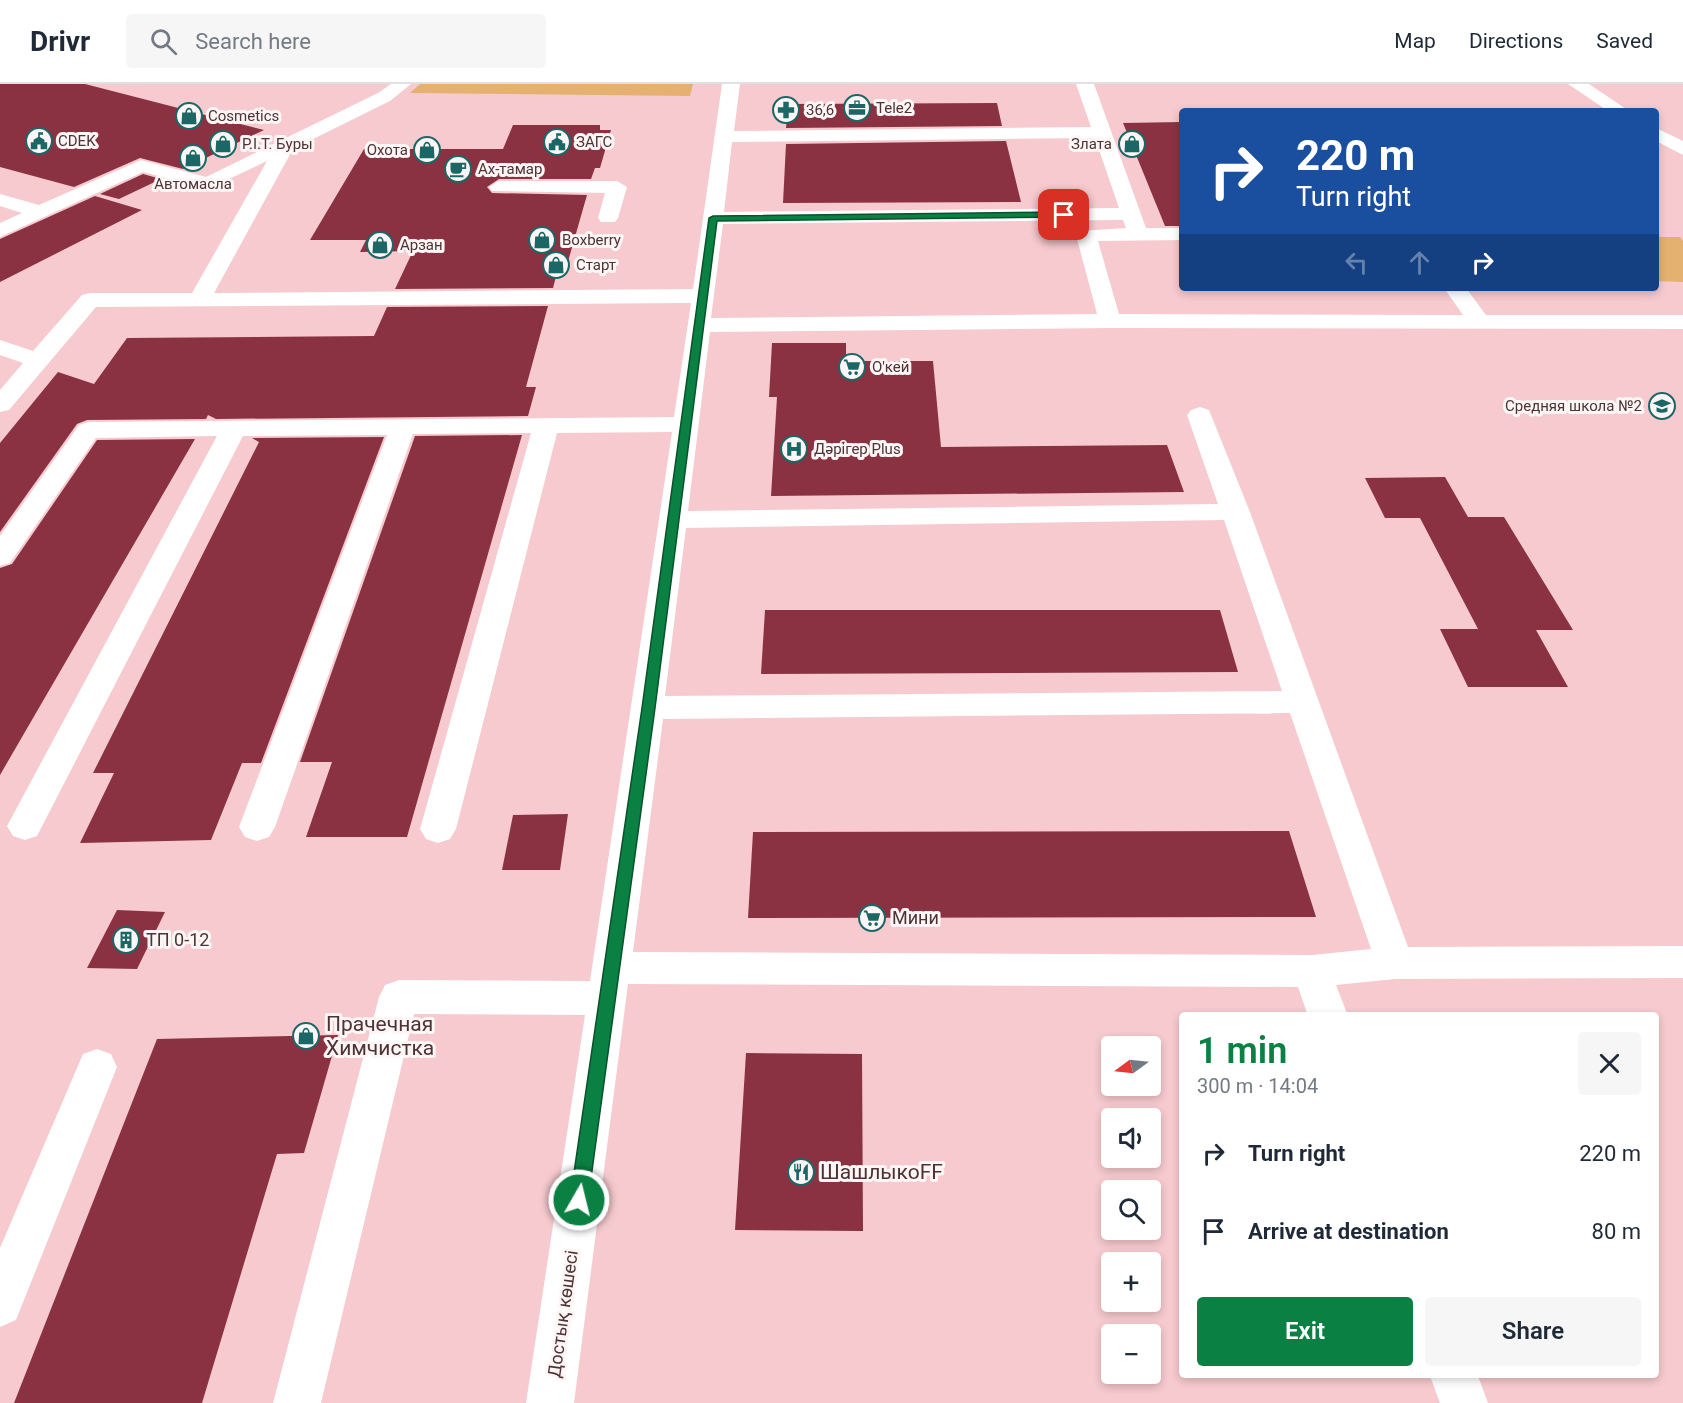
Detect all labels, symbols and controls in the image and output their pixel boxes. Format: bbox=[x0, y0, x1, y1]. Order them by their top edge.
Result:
search box bbox=[126, 14, 546, 68]
text: Drivr bbox=[30, 25, 90, 58]
icon: search bbox=[147, 25, 180, 58]
text: Search here bbox=[195, 29, 311, 54]
text: Map bbox=[1394, 29, 1436, 53]
text: Directions bbox=[1469, 29, 1563, 53]
text: Saved bbox=[1596, 29, 1653, 53]
office icon: Tele2 bbox=[842, 93, 872, 123]
pharmacy icon: 36,6 bbox=[771, 95, 801, 125]
place label: Tele2 bbox=[876, 99, 912, 117]
shop icon: Cosmetics bbox=[174, 101, 204, 131]
place label: 36,6 bbox=[806, 101, 834, 119]
place label: Cosmetics bbox=[208, 107, 279, 125]
public building icon: CDEK bbox=[24, 126, 54, 156]
public building icon: ЗАГС bbox=[542, 127, 572, 157]
shop icon: P.I.T. Буры bbox=[208, 129, 238, 159]
shop icon: Злата bbox=[1117, 129, 1147, 159]
text: 220 m bbox=[1296, 131, 1415, 180]
place label: CDEK bbox=[58, 132, 96, 150]
icon: right bbox=[1197, 132, 1275, 210]
place label: ЗАГС bbox=[576, 133, 613, 151]
place label: P.I.T. Буры bbox=[242, 135, 313, 153]
shop icon: Охота bbox=[412, 135, 442, 165]
place label: Злата bbox=[1071, 135, 1112, 153]
place label: Охота bbox=[367, 141, 408, 159]
shop icon: Автомасла bbox=[178, 143, 208, 173]
cafe icon: Ах-тамар bbox=[443, 154, 473, 184]
place label: Ах-тамар bbox=[478, 160, 542, 178]
place label: Автомасла bbox=[154, 175, 232, 193]
text: Turn right bbox=[1296, 181, 1411, 213]
pin bbox=[1038, 189, 1089, 240]
icon: arrive bbox=[1047, 198, 1080, 231]
shop icon: Boxberry bbox=[527, 225, 557, 255]
shop icon: Арзан bbox=[365, 230, 395, 260]
place label: Boxberry bbox=[562, 231, 621, 249]
place label: Арзан bbox=[400, 236, 443, 254]
icon: left bbox=[1340, 246, 1373, 279]
icon: ahead bbox=[1403, 246, 1436, 279]
icon: right bbox=[1466, 246, 1499, 279]
shop icon: Старт bbox=[541, 250, 571, 280]
place label: Старт bbox=[576, 256, 616, 274]
supermarket icon: О'кей bbox=[837, 352, 867, 382]
place label: О'кей bbox=[872, 358, 909, 376]
school or university icon: Средняя школа №2 bbox=[1647, 391, 1677, 421]
place label: Средняя школа №2 bbox=[1505, 397, 1642, 415]
hospital icon: Дәрігер Plus bbox=[779, 434, 809, 464]
place label: Дәрігер Plus bbox=[814, 440, 901, 458]
supermarket icon: Мини bbox=[857, 903, 887, 933]
place label: Мини bbox=[892, 907, 939, 928]
building icon: ТП 0-12 bbox=[111, 925, 141, 955]
place label: ТП 0-12 bbox=[146, 929, 209, 950]
place label: Прачечная Химчистка bbox=[326, 1012, 434, 1060]
shop icon: Прачечная Химчистка bbox=[291, 1021, 321, 1051]
text: 1 min bbox=[1197, 1030, 1287, 1072]
button: close bbox=[1578, 1032, 1641, 1095]
north arrow bbox=[1101, 1036, 1161, 1096]
map controls bbox=[1101, 1036, 1161, 1384]
text: 300 m · 14:04 bbox=[1197, 1074, 1318, 1098]
button: sound bbox=[1101, 1108, 1161, 1168]
icon: right bbox=[1197, 1137, 1230, 1170]
text: Turn right bbox=[1248, 1141, 1345, 1166]
text: 220 m bbox=[1579, 1141, 1641, 1166]
restaurant icon: ШашлыкоFF bbox=[786, 1157, 816, 1187]
place label: ШашлыкоFF bbox=[820, 1160, 943, 1184]
position arrow bbox=[547, 1168, 611, 1232]
button: search bbox=[1101, 1180, 1161, 1240]
icon: arrive bbox=[1197, 1215, 1230, 1248]
text: Arrive at destination bbox=[1248, 1219, 1449, 1244]
text: 80 m bbox=[1592, 1219, 1641, 1244]
street label: Достық көшесі bbox=[543, 1249, 582, 1379]
button: + bbox=[1101, 1252, 1161, 1312]
button: Exit bbox=[1197, 1297, 1413, 1366]
button: Share bbox=[1425, 1297, 1641, 1366]
button: − bbox=[1101, 1324, 1161, 1384]

